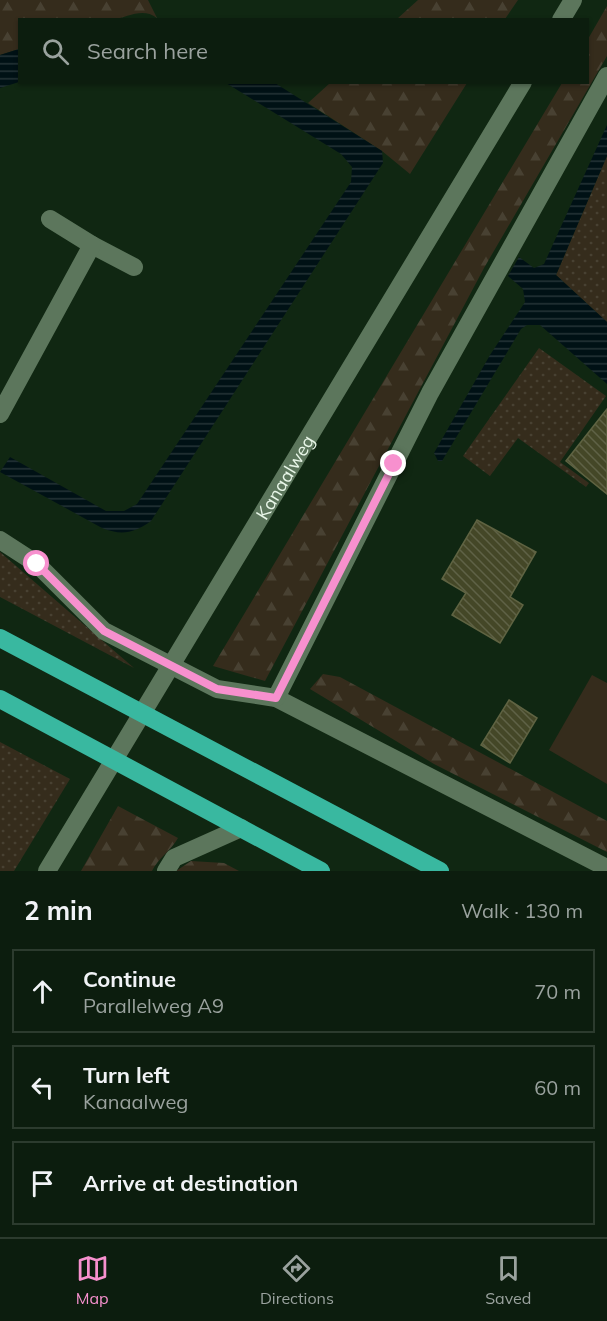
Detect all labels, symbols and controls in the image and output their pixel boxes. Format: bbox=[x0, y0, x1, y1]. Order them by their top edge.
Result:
search box bbox=[18, 18, 589, 84]
icon: search bbox=[39, 35, 72, 68]
text: Search here bbox=[87, 37, 208, 65]
street label: Kanaalweg bbox=[250, 431, 319, 524]
route end bbox=[380, 450, 406, 476]
route start bbox=[23, 550, 49, 576]
text: 2 min bbox=[24, 894, 93, 927]
text: Walk · 130 m bbox=[461, 898, 583, 923]
text: Continue bbox=[83, 965, 176, 993]
icon: ahead bbox=[26, 975, 59, 1008]
text: 70 m bbox=[534, 979, 581, 1004]
text: Parallelweg A9 bbox=[83, 993, 224, 1018]
text: Turn left bbox=[83, 1061, 170, 1089]
icon: left bbox=[26, 1071, 59, 1104]
text: 60 m bbox=[534, 1075, 581, 1100]
text: Kanaalweg bbox=[83, 1089, 188, 1114]
icon: arrive bbox=[26, 1167, 59, 1200]
text: Arrive at destination bbox=[83, 1169, 298, 1197]
tab: Map bbox=[76, 1252, 109, 1308]
tab: Directions bbox=[260, 1252, 334, 1308]
tab: Saved bbox=[485, 1252, 531, 1308]

